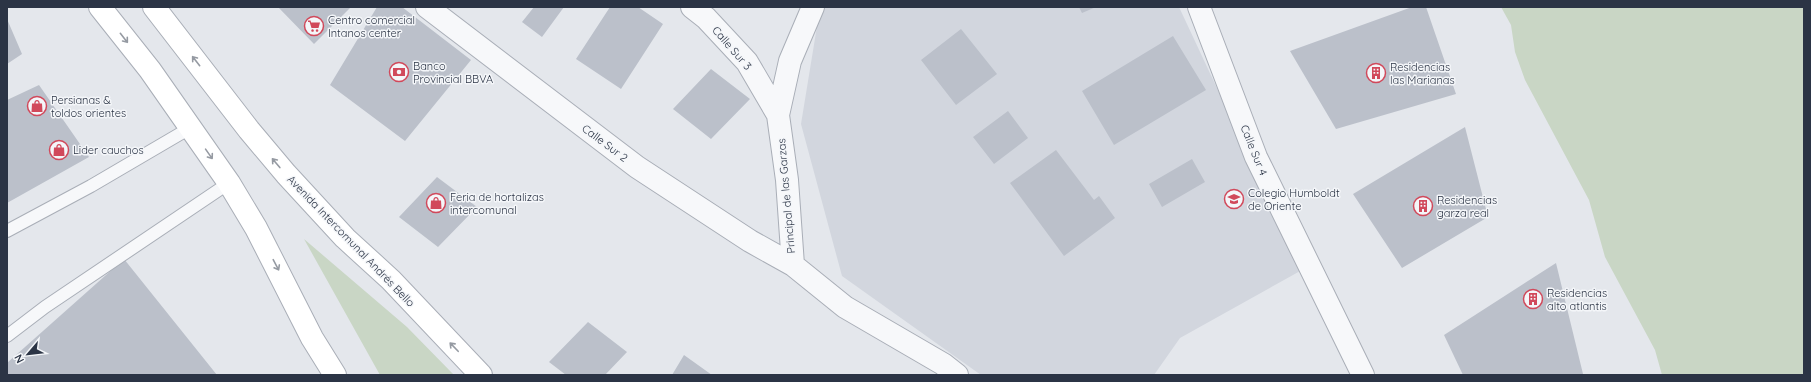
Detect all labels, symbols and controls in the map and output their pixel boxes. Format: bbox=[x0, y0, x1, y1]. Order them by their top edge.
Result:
place label: Centro comercial Intanos center bbox=[328, 13, 415, 40]
supermarket icon: Centro comercial Intanos center bbox=[303, 15, 325, 37]
street label: Calle Sur 3 bbox=[709, 23, 755, 73]
one-way arrow bbox=[120, 32, 129, 43]
one-way arrow bbox=[191, 55, 200, 66]
place label: Banco Provincial BBVA bbox=[413, 59, 493, 86]
place label: Residencias las Marianas bbox=[1390, 60, 1455, 87]
bank icon: Banco Provincial BBVA bbox=[388, 61, 410, 83]
building icon: Residencias las Marianas bbox=[1365, 62, 1387, 84]
place label: Persianas & toldos orientes bbox=[51, 93, 126, 120]
shop icon: Persianas & toldos orientes bbox=[26, 95, 48, 117]
street label: Calle Sur 2 bbox=[579, 121, 631, 165]
street label: Calle Sur 4 bbox=[1237, 123, 1271, 178]
street label: Principal de las Garzas bbox=[774, 138, 798, 254]
shop icon: Lider cauchos bbox=[48, 139, 70, 161]
place label: Lider cauchos bbox=[73, 143, 144, 157]
one-way arrow bbox=[205, 149, 213, 160]
one-way arrow bbox=[272, 157, 281, 168]
street label: Avenida Intercomunal Andrés Bello bbox=[284, 172, 418, 310]
place label: Colegio Humboldt de Oriente bbox=[1248, 186, 1340, 213]
school or university icon: Colegio Humboldt de Oriente bbox=[1223, 188, 1245, 210]
place label: Feria de hortalizas intercomunal bbox=[450, 190, 544, 217]
shop icon: Feria de hortalizas intercomunal bbox=[425, 192, 447, 214]
place label: Residencias garza real bbox=[1437, 193, 1497, 220]
building icon: Residencias garza real bbox=[1412, 195, 1434, 217]
one-way arrow bbox=[273, 259, 281, 271]
place label: Residencias alto atlantis bbox=[1547, 286, 1607, 313]
building icon: Residencias alto atlantis bbox=[1522, 288, 1544, 310]
north arrow bbox=[8, 334, 48, 374]
one-way arrow bbox=[449, 342, 458, 352]
text: N bbox=[11, 352, 27, 366]

